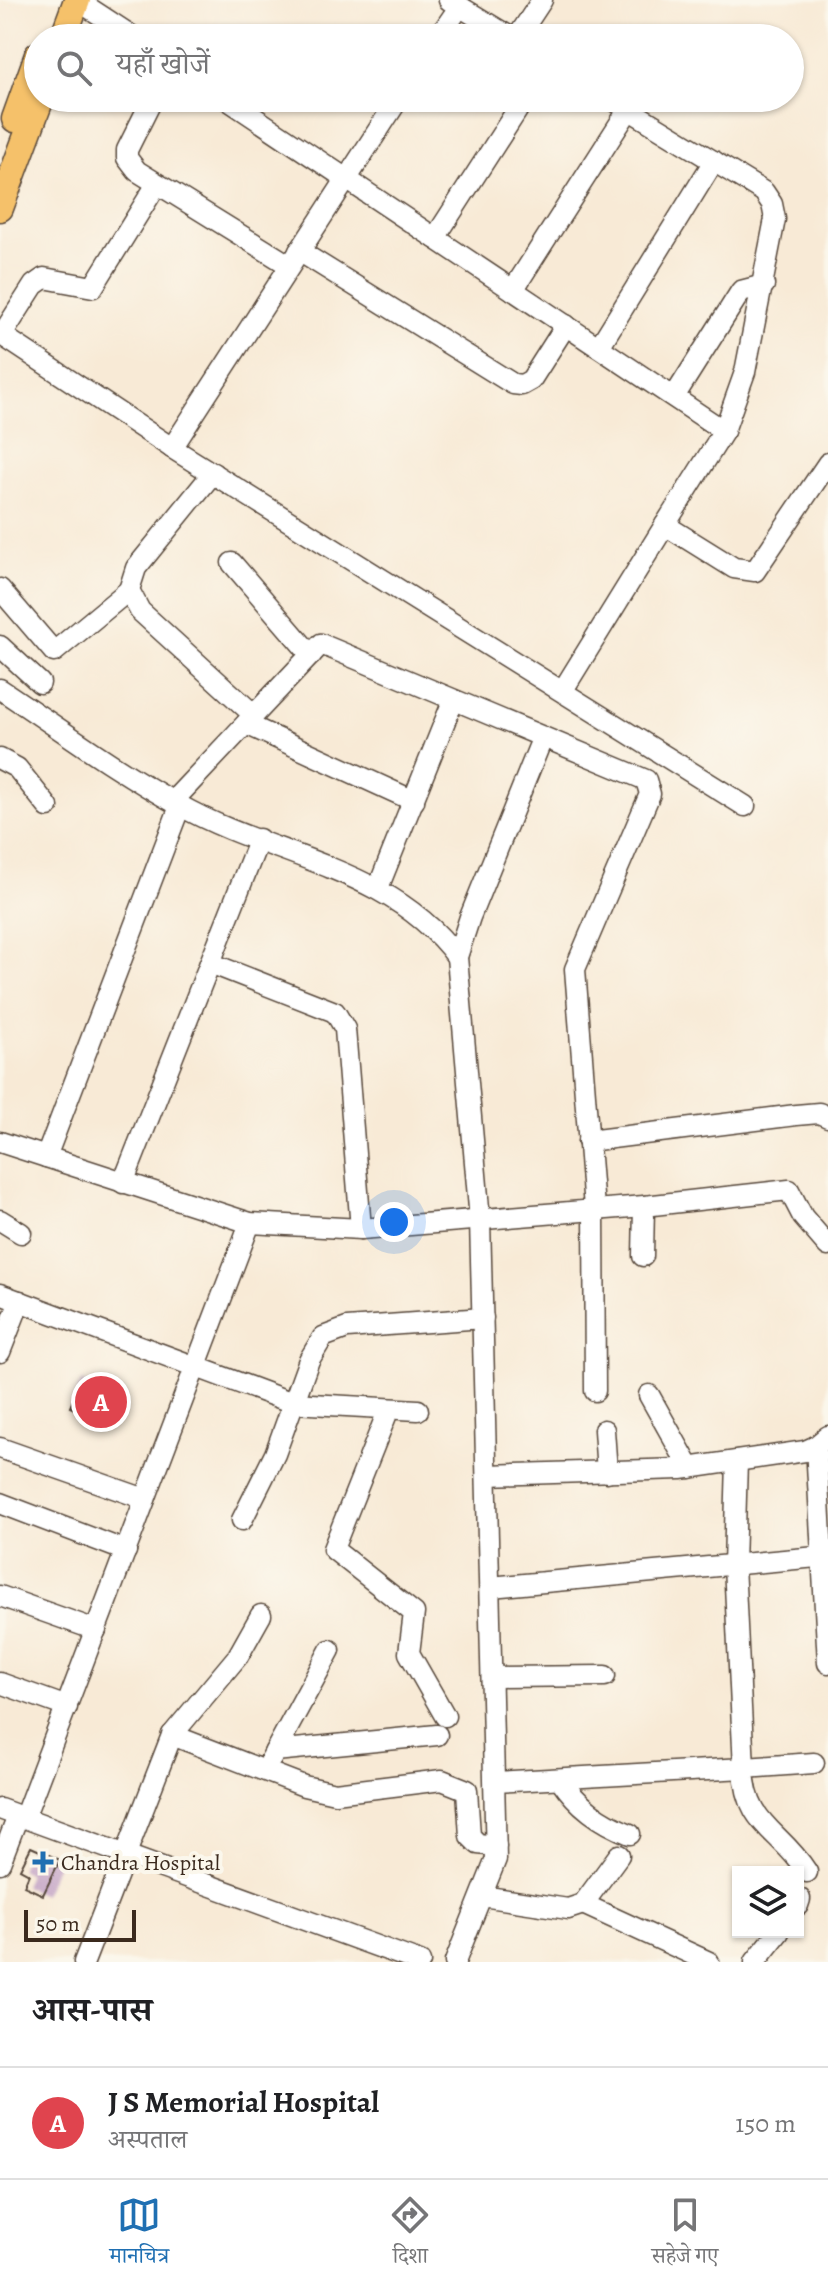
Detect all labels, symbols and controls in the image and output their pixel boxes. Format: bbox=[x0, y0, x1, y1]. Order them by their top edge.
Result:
search box bbox=[24, 24, 804, 112]
text: यहाँ खोजें bbox=[116, 44, 210, 84]
icon: search bbox=[52, 46, 96, 90]
your location bbox=[374, 1202, 414, 1242]
pin: A bbox=[75, 1372, 127, 1432]
place label: Chandra Hospital bbox=[61, 1848, 220, 1878]
marker: Chandra Hospital bbox=[32, 1851, 54, 1873]
map controls bbox=[732, 1866, 804, 1938]
button: layers bbox=[732, 1866, 804, 1938]
scale bar bbox=[24, 1906, 136, 1942]
text: 50 m bbox=[36, 1909, 80, 1939]
text: आस-पास bbox=[32, 1986, 152, 2033]
text: J S Memorial Hospital bbox=[108, 2082, 379, 2122]
text: A bbox=[50, 2106, 66, 2141]
text: 150 m bbox=[735, 2106, 796, 2141]
text: अस्पताल bbox=[108, 2122, 187, 2157]
tab: मानचित्र bbox=[110, 2193, 169, 2277]
tab: दिशा bbox=[388, 2193, 432, 2277]
tab: सहेजे गए bbox=[651, 2193, 718, 2277]

